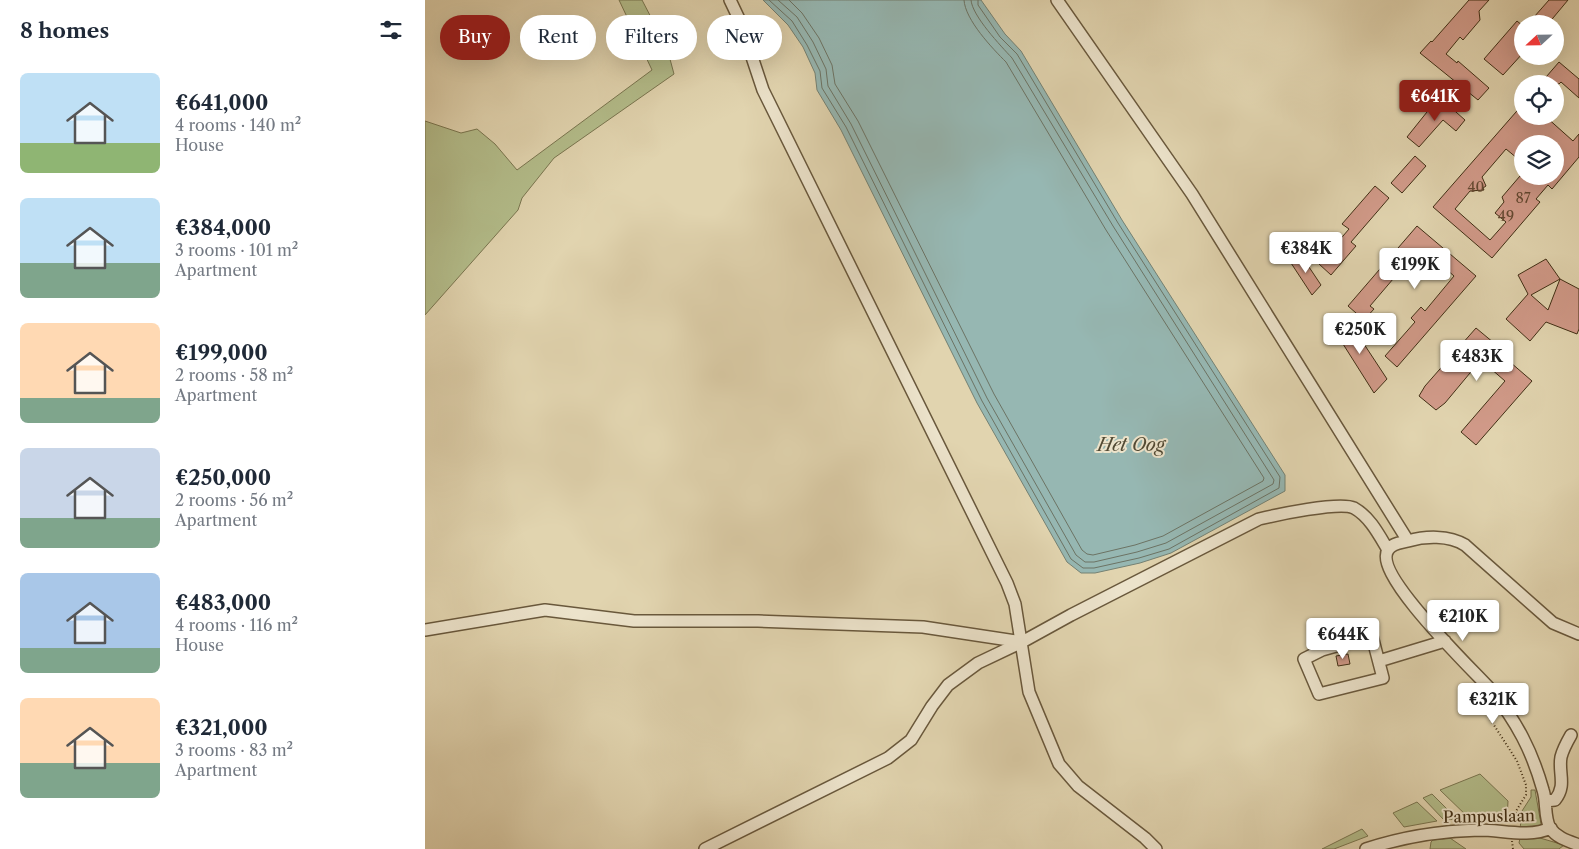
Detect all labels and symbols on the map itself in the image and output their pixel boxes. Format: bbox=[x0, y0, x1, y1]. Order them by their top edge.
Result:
north arrow bbox=[1514, 15, 1564, 65]
pin: €641K bbox=[1400, 80, 1470, 122]
house number: 40 bbox=[1468, 178, 1485, 196]
house number: 87 bbox=[1515, 189, 1531, 207]
house number: 49 bbox=[1498, 207, 1514, 225]
pin: €384K bbox=[1271, 232, 1341, 274]
pin: €199K bbox=[1380, 248, 1450, 290]
pin: €250K bbox=[1325, 312, 1395, 355]
pin: €483K bbox=[1442, 340, 1512, 382]
water label: Het Oog bbox=[1095, 434, 1167, 456]
pin: €210K bbox=[1428, 600, 1498, 642]
pin: €644K bbox=[1308, 618, 1378, 660]
pin: €321K bbox=[1458, 682, 1528, 725]
street label: Pampuslaan bbox=[1443, 805, 1535, 827]

